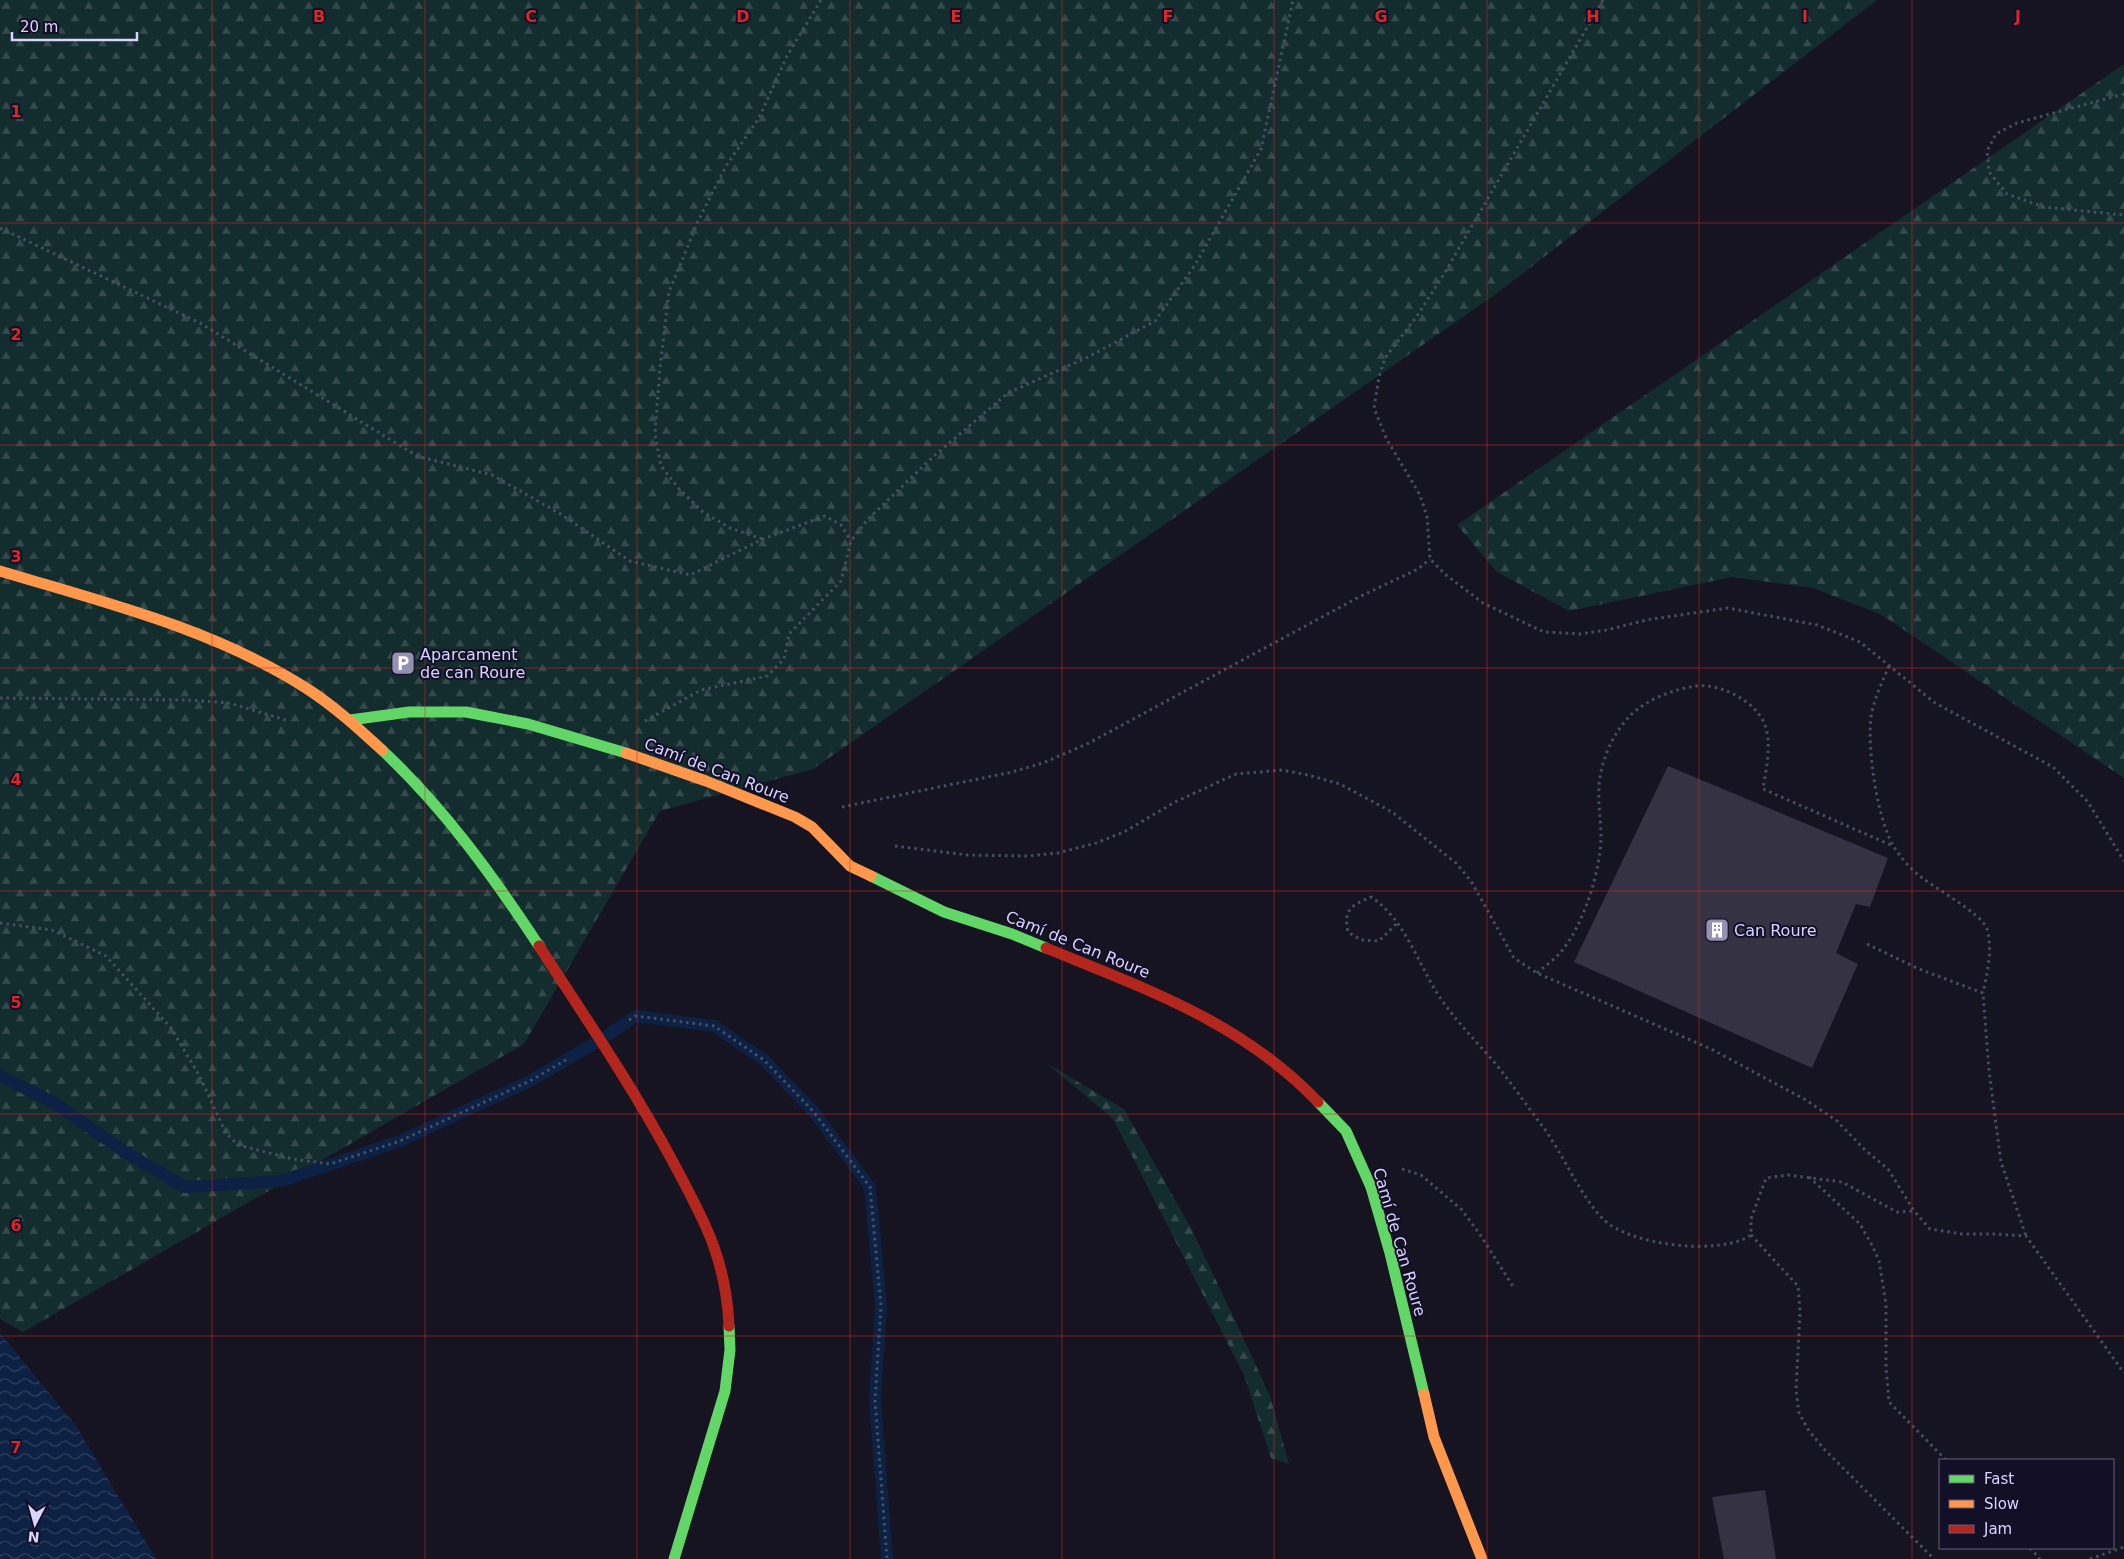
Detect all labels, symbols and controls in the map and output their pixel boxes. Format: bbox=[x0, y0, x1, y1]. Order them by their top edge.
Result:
text: B bbox=[313, 7, 325, 26]
text: C bbox=[525, 7, 537, 26]
text: D bbox=[736, 7, 750, 26]
text: E bbox=[951, 7, 961, 26]
text: F bbox=[1163, 7, 1173, 26]
text: G bbox=[1374, 7, 1388, 26]
text: H bbox=[1586, 7, 1600, 26]
text: I bbox=[1802, 7, 1808, 26]
text: J bbox=[2014, 7, 2021, 26]
scale bar bbox=[12, 10, 138, 42]
text: 20 m bbox=[20, 18, 58, 36]
text: 1 bbox=[10, 102, 22, 121]
text: 2 bbox=[10, 325, 22, 344]
text: 3 bbox=[10, 547, 22, 566]
place label: Aparcament de can Roure bbox=[420, 645, 525, 682]
parking icon: Aparcament de can Roure bbox=[390, 650, 416, 676]
street label: Camí de Can Roure bbox=[642, 734, 792, 807]
text: 4 bbox=[10, 770, 22, 789]
street label: Camí de Can Roure bbox=[1003, 907, 1153, 982]
building icon: Can Roure bbox=[1704, 917, 1730, 943]
place label: Can Roure bbox=[1734, 921, 1817, 940]
text: 5 bbox=[10, 993, 22, 1012]
street label: Camí de Can Roure bbox=[1369, 1166, 1430, 1319]
text: 6 bbox=[10, 1216, 22, 1235]
text: 7 bbox=[10, 1438, 22, 1457]
legend bbox=[1939, 1459, 2114, 1549]
text: Fast bbox=[1984, 1470, 2014, 1488]
text: Slow bbox=[1984, 1495, 2019, 1513]
north arrow bbox=[10, 1499, 60, 1549]
text: Jam bbox=[1983, 1520, 2012, 1538]
text: N bbox=[27, 1528, 40, 1545]

